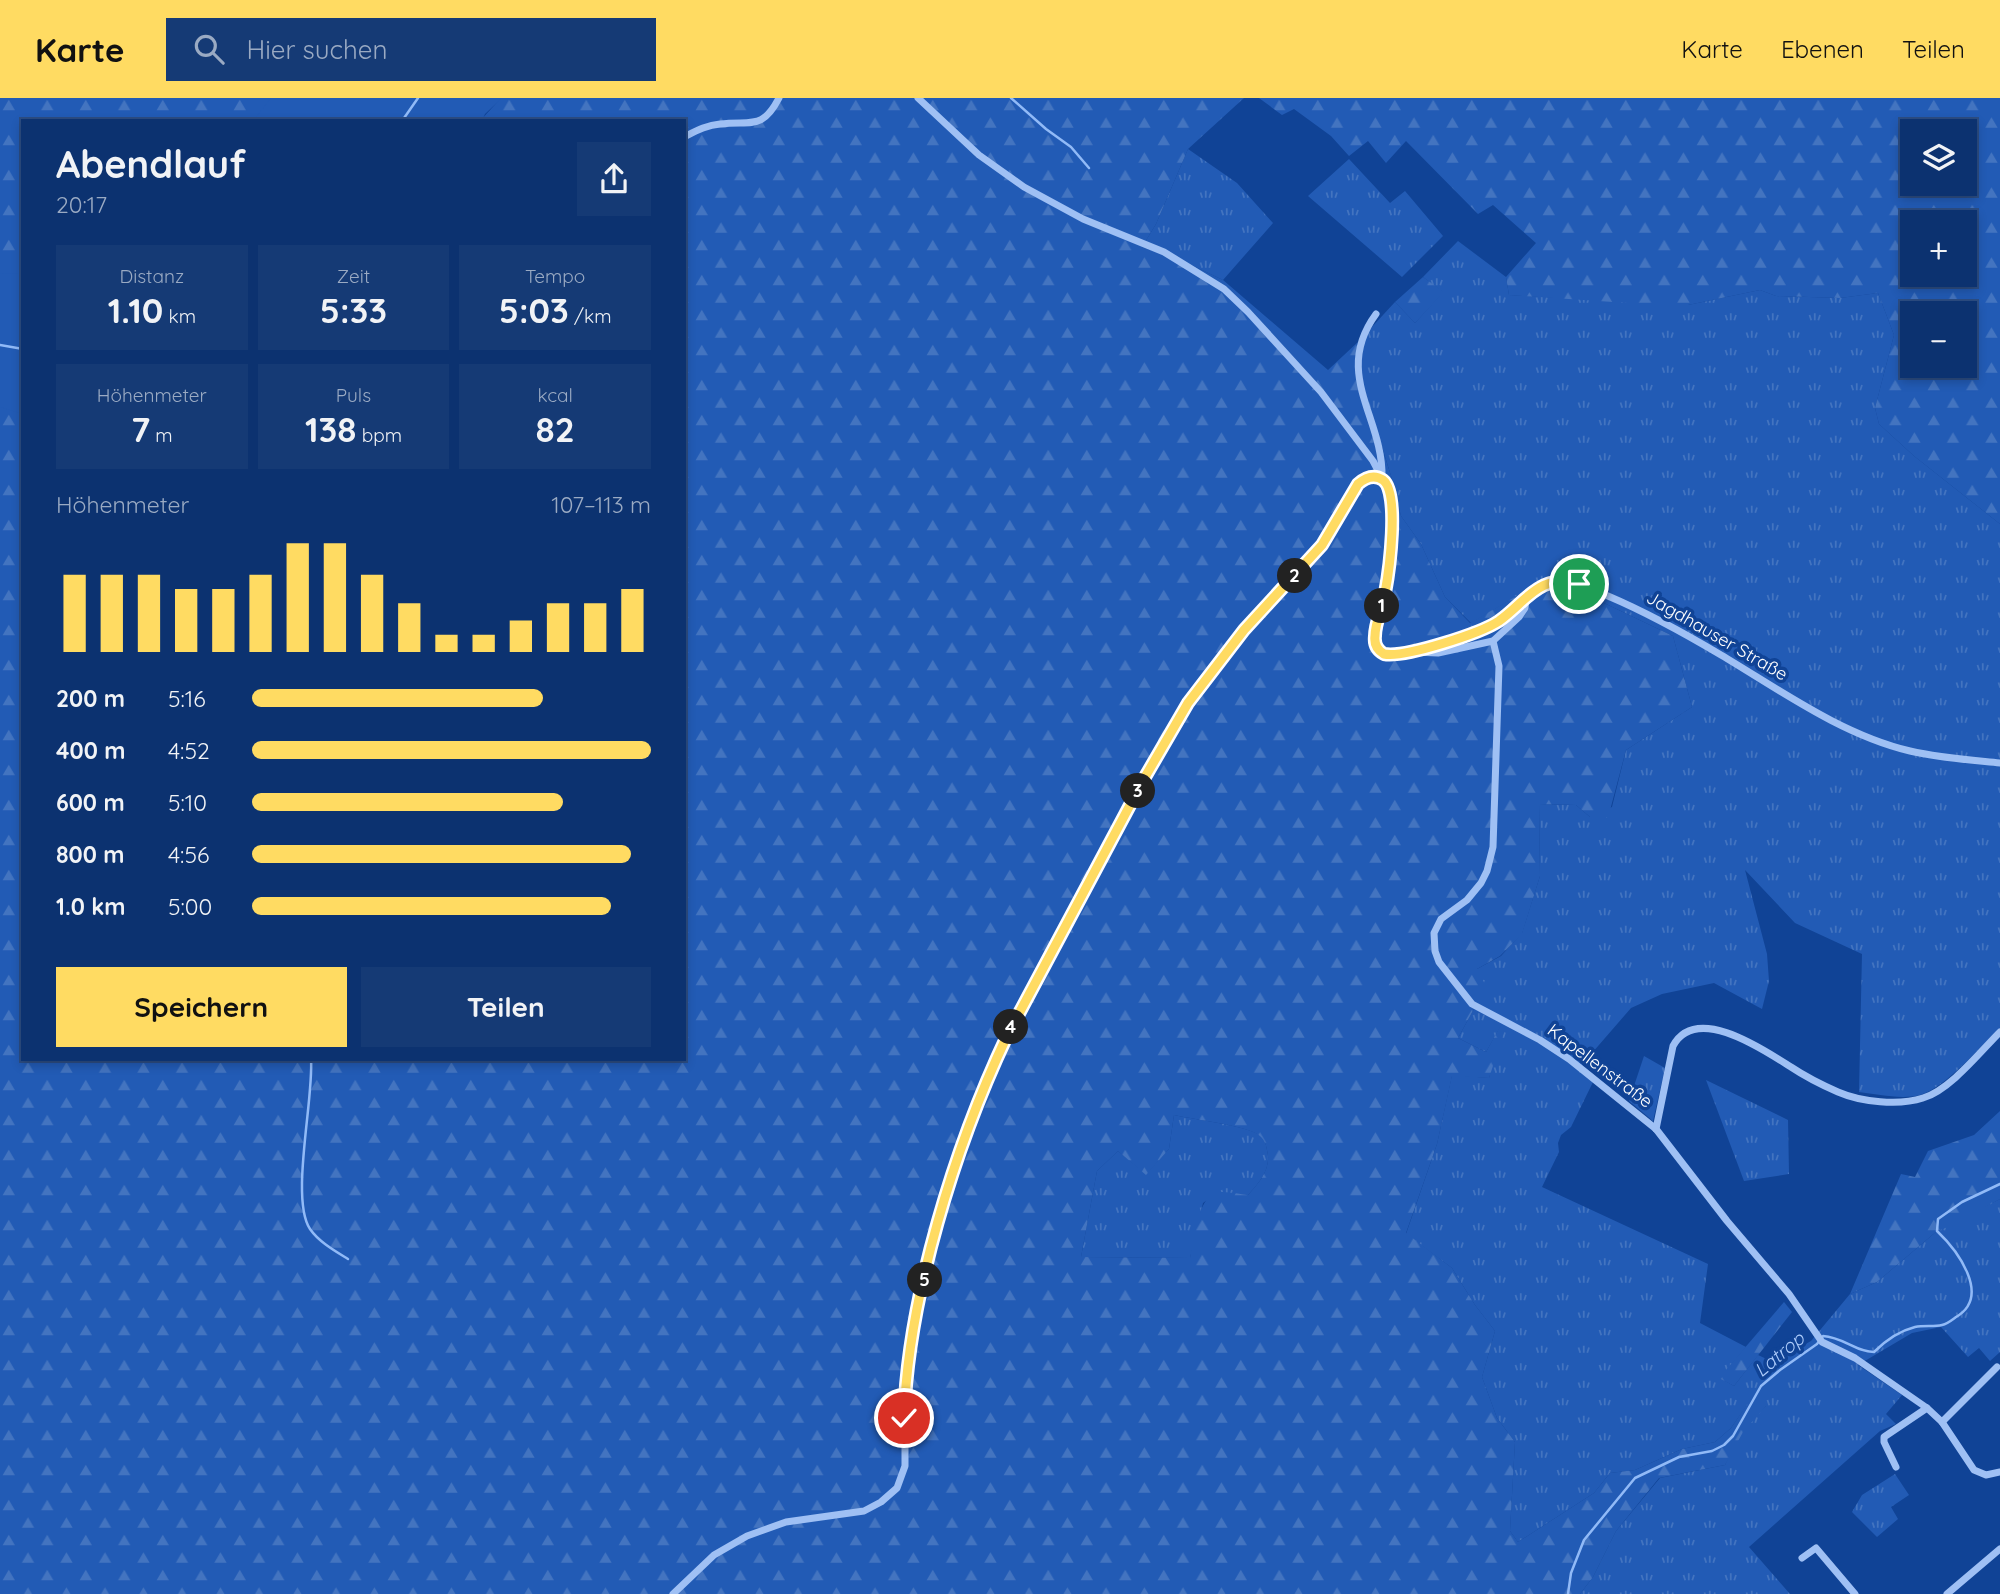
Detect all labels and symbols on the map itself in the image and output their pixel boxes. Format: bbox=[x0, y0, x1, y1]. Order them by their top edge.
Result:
pin bbox=[1549, 554, 1609, 614]
pin: 2 bbox=[1278, 559, 1312, 594]
street label: Jagdhauser Straße bbox=[1642, 586, 1792, 685]
pin: 1 bbox=[1364, 588, 1400, 624]
pin: 3 bbox=[1120, 774, 1156, 808]
pin: 4 bbox=[993, 1010, 1028, 1044]
street label: Kapellenstraße bbox=[1543, 1018, 1658, 1113]
pin: 5 bbox=[908, 1262, 942, 1298]
water label: Latrop bbox=[1749, 1325, 1810, 1382]
pin bbox=[874, 1388, 934, 1448]

